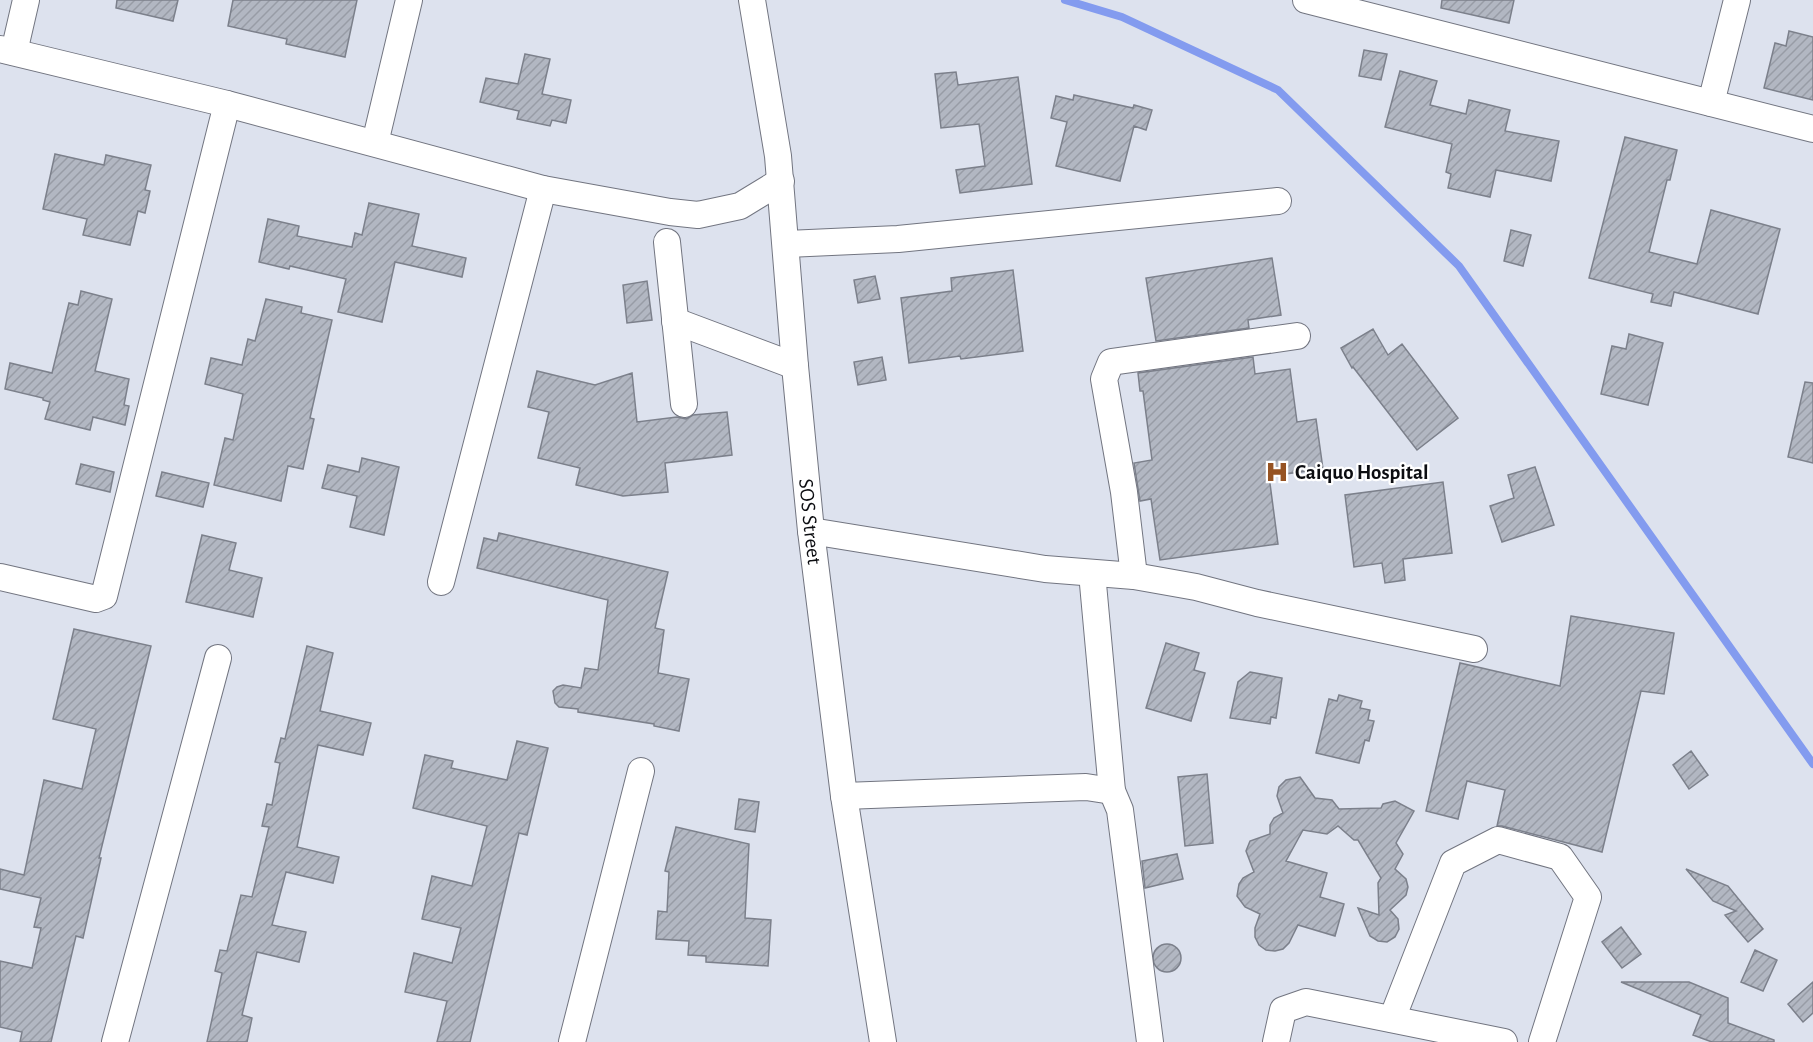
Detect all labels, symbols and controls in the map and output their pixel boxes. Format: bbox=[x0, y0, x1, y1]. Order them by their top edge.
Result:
hospital icon: Caiquo Hospital bbox=[1264, 459, 1290, 485]
place label: Caiquo Hospital bbox=[1295, 462, 1429, 483]
street label: SOS Street bbox=[795, 478, 825, 566]

